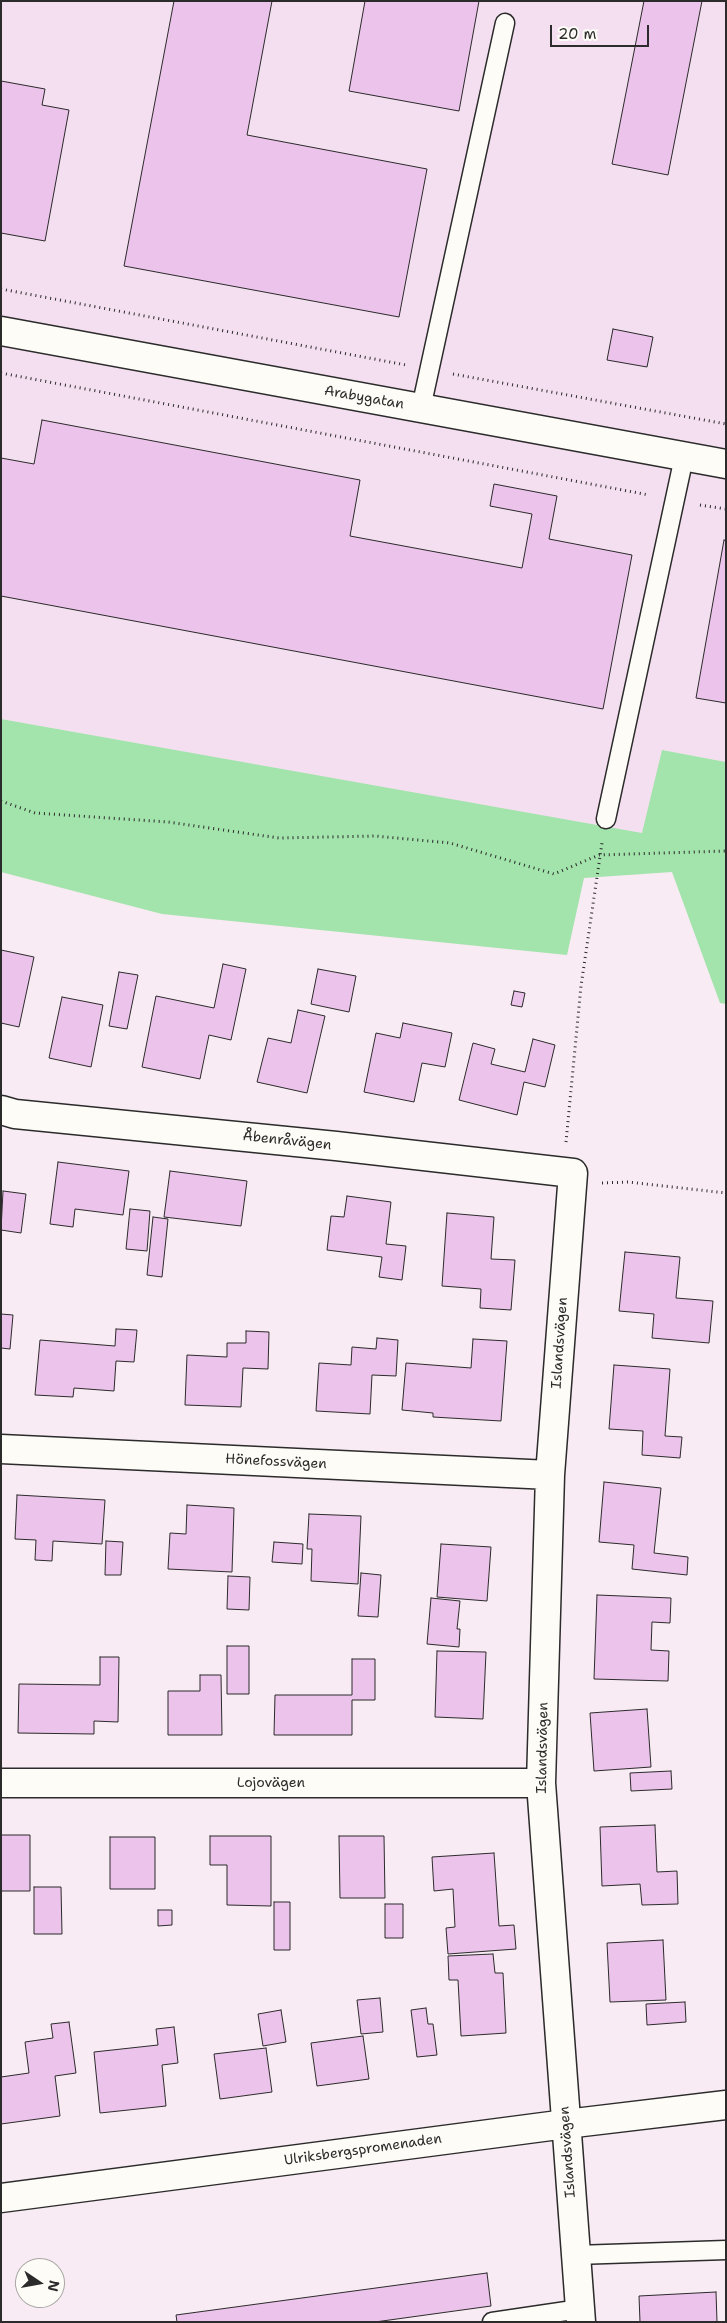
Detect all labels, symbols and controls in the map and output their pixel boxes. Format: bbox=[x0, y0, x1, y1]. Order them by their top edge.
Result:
scale bar bbox=[552, 15, 651, 47]
text: 20 m bbox=[558, 24, 597, 44]
street label: Arabygatan bbox=[323, 383, 405, 413]
street label: Åbenråvägen bbox=[242, 1128, 332, 1154]
street label: Islandsvägen bbox=[548, 1297, 572, 1389]
street label: Hönefossvägen bbox=[225, 1451, 327, 1473]
street label: Islandsvägen bbox=[534, 1702, 552, 1794]
street label: Lojovägen bbox=[237, 1775, 305, 1791]
street label: Islandsvägen bbox=[556, 2106, 580, 2198]
street label: Ulriksbergspromenaden bbox=[283, 2131, 443, 2169]
north arrow bbox=[15, 2258, 65, 2308]
text: N bbox=[44, 2279, 64, 2293]

